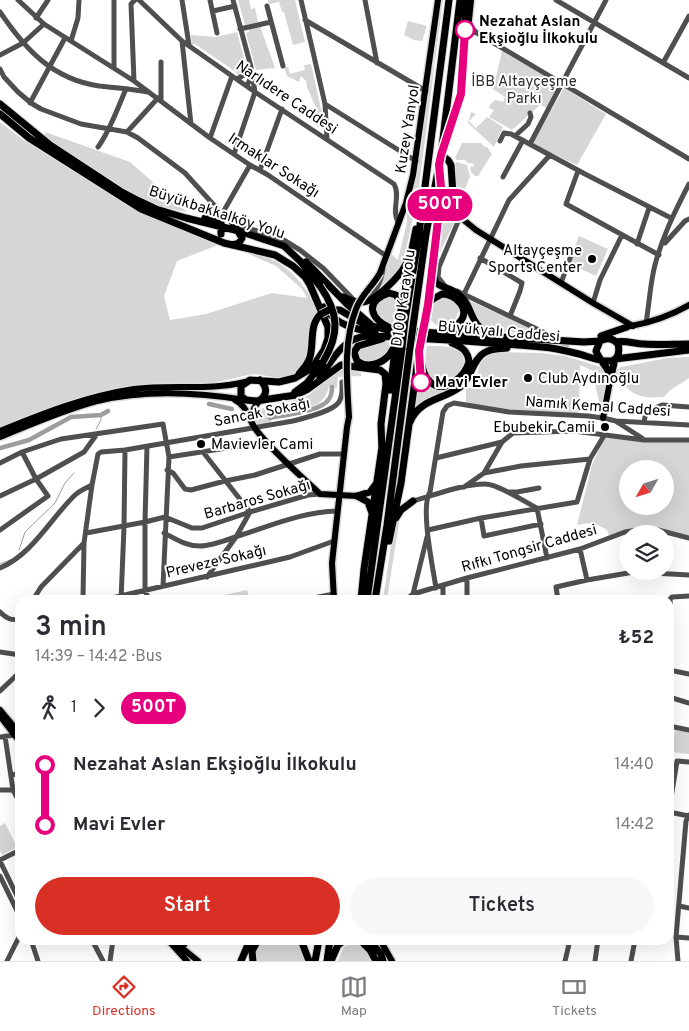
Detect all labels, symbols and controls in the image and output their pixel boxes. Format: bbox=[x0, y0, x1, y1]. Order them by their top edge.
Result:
place label: Nezahat Aslan Ekşioğlu İlkokulu bbox=[479, 13, 598, 49]
marker: Nezahat Aslan Ekşioğlu İlkokulu bbox=[455, 20, 475, 40]
street label: Narlıdere Caddesi bbox=[232, 57, 341, 139]
park label: İBB Altayçeşme Parkı bbox=[471, 72, 577, 109]
street label: Kuzey Yanyol bbox=[392, 84, 425, 175]
street label: Irmaklar Sokağı bbox=[224, 130, 322, 203]
street label: Büyükbakkalköy Yolu bbox=[146, 182, 287, 244]
line badge: 500T bbox=[405, 189, 475, 221]
text: 500T bbox=[417, 193, 463, 216]
place label: Altayçeşme Sports Center bbox=[488, 242, 582, 278]
street label: D100 Karayolu bbox=[388, 248, 421, 348]
marker: Altayçeşme Sports Center bbox=[586, 253, 598, 265]
street label: Büyükyalı Caddesi bbox=[437, 318, 561, 347]
place label: Club Aydınoğlu bbox=[538, 370, 639, 389]
marker: Mavi Evler bbox=[411, 372, 431, 392]
marker: Club Aydınoğlu bbox=[522, 372, 534, 384]
place label: Mavi Evler bbox=[435, 374, 508, 393]
street label: Namık Kemal Caddesi bbox=[525, 393, 671, 422]
street label: Sancak Sokağı bbox=[213, 395, 312, 432]
place label: Ebubekir Camii bbox=[493, 419, 595, 438]
marker: Ebubekir Camii bbox=[599, 421, 611, 433]
place label: Mavievler Cami bbox=[211, 436, 313, 455]
marker: Mavievler Cami bbox=[195, 438, 207, 450]
north arrow bbox=[619, 460, 674, 515]
map controls bbox=[619, 460, 674, 580]
street label: Barbaros Sokağı bbox=[202, 476, 313, 525]
street label: Rıfkı Tongsir Caddesi bbox=[459, 521, 599, 578]
button: layers bbox=[619, 525, 674, 580]
street label: Preveze Sokağı bbox=[164, 542, 268, 583]
text: 3 min bbox=[35, 610, 107, 646]
text: ₺52 bbox=[618, 626, 654, 650]
text: 14:39 – 14:42 · Bus bbox=[35, 647, 162, 667]
icon: walk bbox=[35, 694, 63, 722]
icon: forward bbox=[85, 694, 113, 722]
text: 500T bbox=[131, 696, 176, 719]
text: 1 bbox=[71, 698, 77, 718]
text: Nezahat Aslan Ekşioğlu İlkokulu bbox=[73, 753, 357, 777]
text: 14:40 bbox=[615, 755, 654, 775]
text: Mavi Evler bbox=[73, 813, 165, 837]
text: 14:42 bbox=[615, 815, 654, 835]
button: Start bbox=[35, 877, 340, 935]
button: Tickets bbox=[350, 877, 654, 935]
tab: Directions bbox=[92, 973, 156, 1020]
tab: Map bbox=[340, 973, 368, 1020]
tab: Tickets bbox=[552, 973, 597, 1020]

